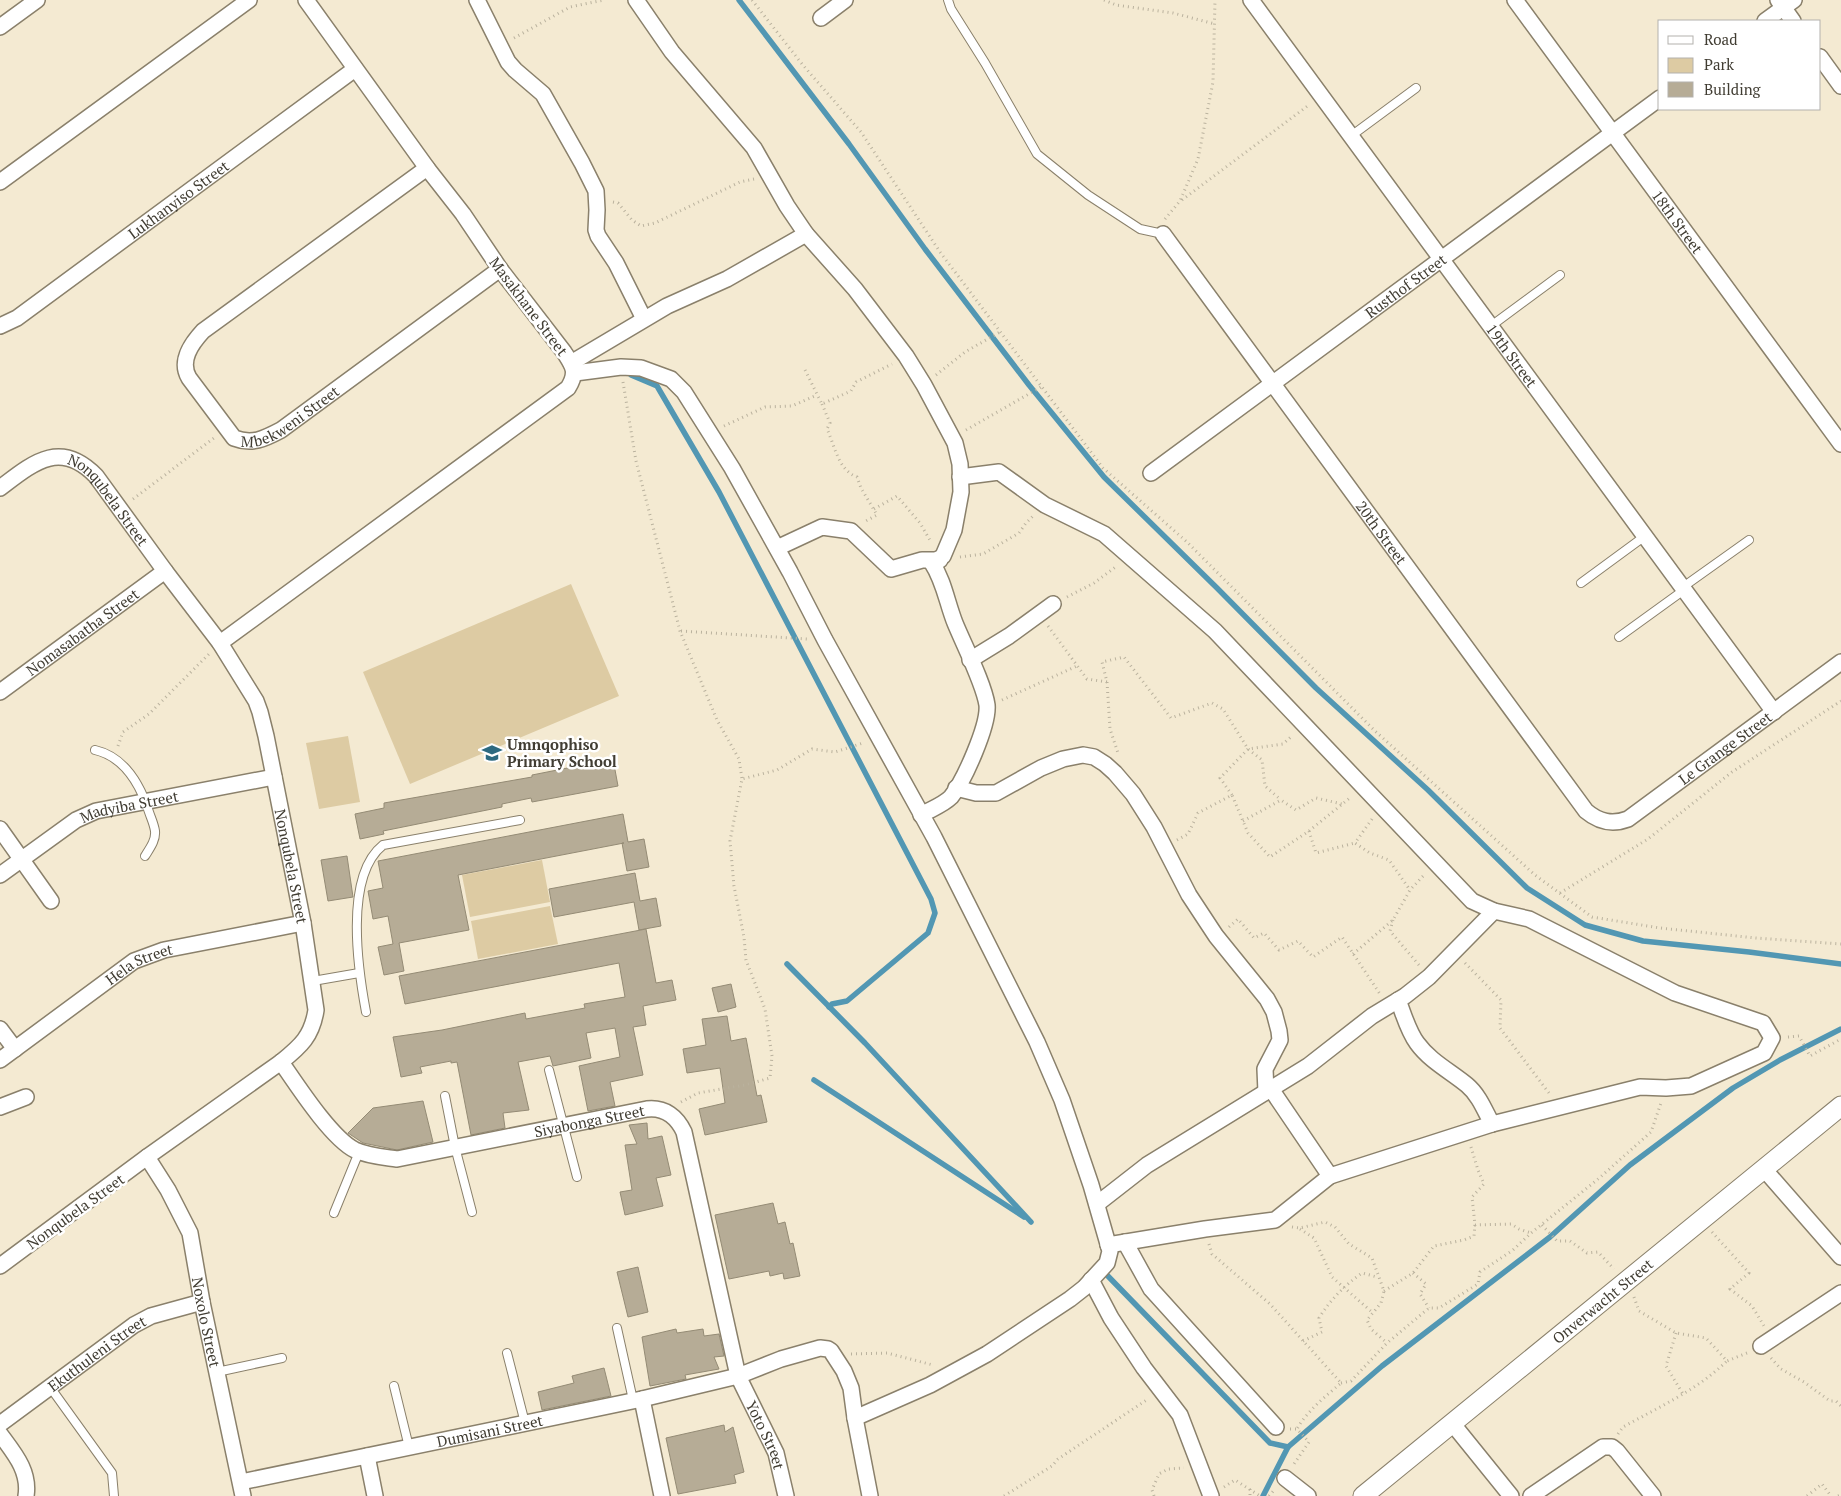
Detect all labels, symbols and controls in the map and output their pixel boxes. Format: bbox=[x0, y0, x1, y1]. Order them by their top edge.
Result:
legend bbox=[1658, 20, 1821, 110]
text: Road bbox=[1704, 29, 1737, 49]
text: Park bbox=[1704, 54, 1734, 74]
text: Building bbox=[1704, 79, 1762, 99]
street label: Lukhanyiso Street bbox=[124, 155, 233, 243]
street label: 18th Street bbox=[1648, 186, 1708, 258]
street label: Rusthof Street bbox=[1361, 249, 1450, 322]
street label: Masakhane Street bbox=[485, 253, 573, 360]
street label: 19th Street bbox=[1482, 320, 1542, 392]
street label: Mbekweni Street bbox=[240, 381, 343, 451]
street label: Nonqubela Street bbox=[65, 449, 154, 550]
street label: 20th Street bbox=[1352, 497, 1412, 569]
street label: Nomasabatha Street bbox=[22, 583, 143, 680]
street label: Le Grange Street bbox=[1674, 706, 1776, 789]
place label: Umnqophiso Primary School bbox=[507, 734, 617, 771]
school or university icon: Umnqophiso Primary School bbox=[481, 742, 503, 764]
street label: Madyiba Street bbox=[76, 785, 180, 827]
street label: Nonqubela Street bbox=[271, 807, 313, 926]
street label: Hela Street bbox=[101, 938, 175, 989]
street label: Siyabonga Street bbox=[532, 1100, 647, 1141]
street label: Nonqubela Street bbox=[22, 1168, 128, 1253]
street label: Onverwacht Street bbox=[1548, 1253, 1657, 1348]
street label: Noxolo Street bbox=[188, 1275, 226, 1369]
street label: Ekuthuleni Street bbox=[43, 1310, 150, 1396]
street label: Yoto Street bbox=[742, 1397, 790, 1472]
street label: Dumisani Street bbox=[435, 1410, 545, 1451]

